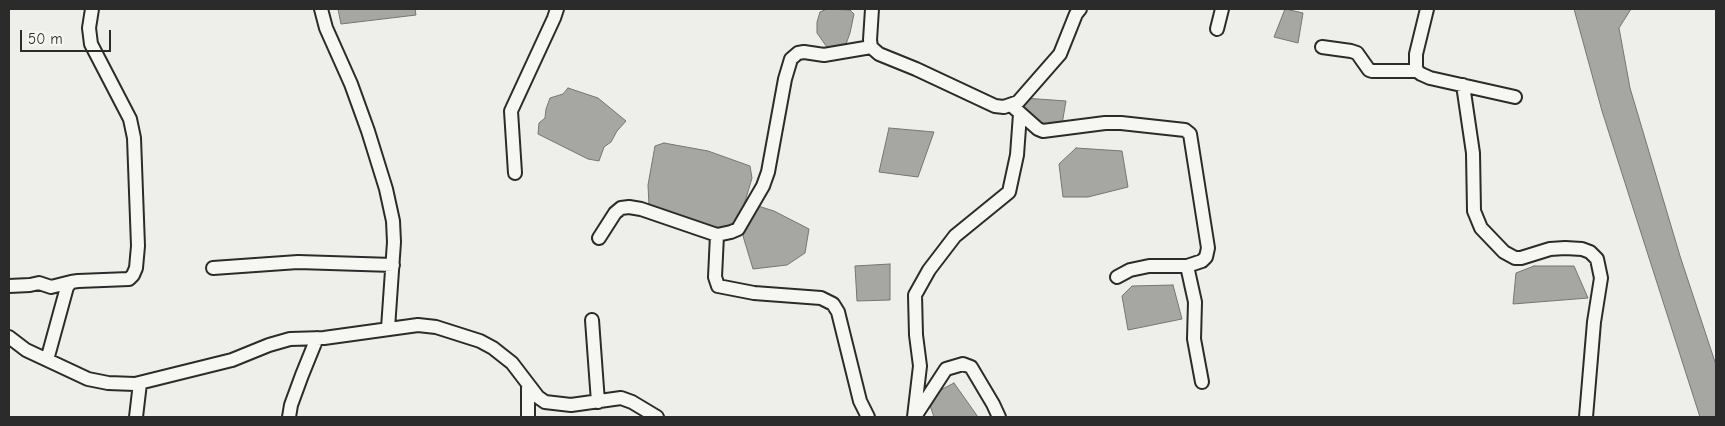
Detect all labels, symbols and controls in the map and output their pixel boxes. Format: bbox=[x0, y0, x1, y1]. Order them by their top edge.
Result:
scale bar bbox=[22, 20, 114, 52]
text: 50 m bbox=[28, 30, 63, 48]

